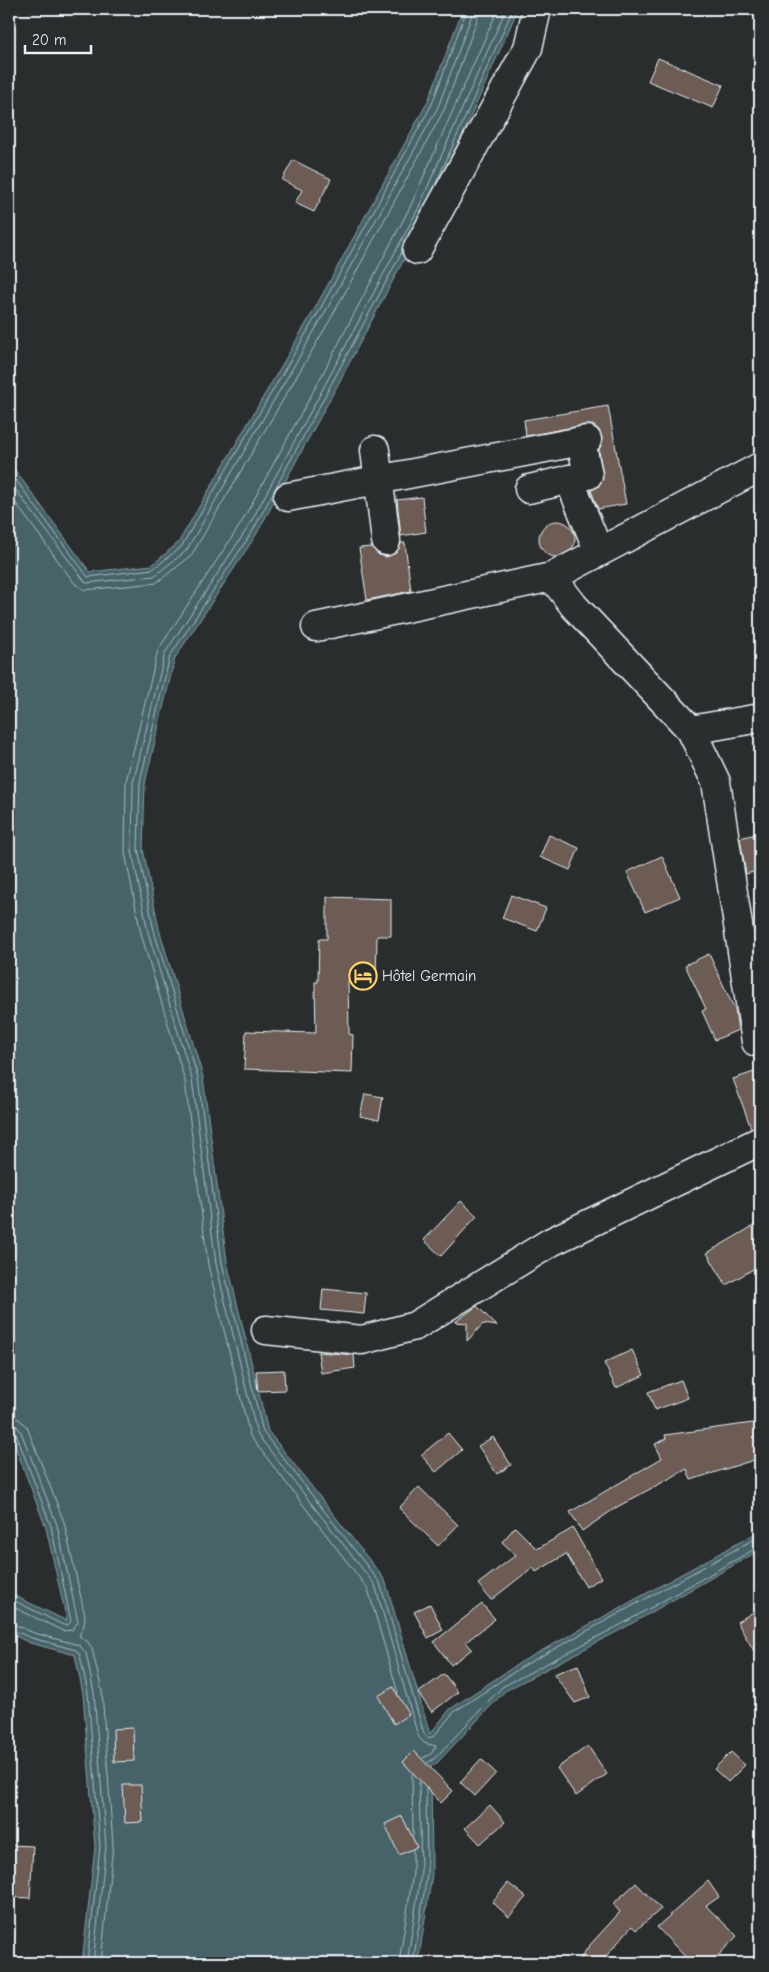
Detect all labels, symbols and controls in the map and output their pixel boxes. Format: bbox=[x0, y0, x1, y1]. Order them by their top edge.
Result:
scale bar bbox=[25, 22, 91, 54]
text: 20 m bbox=[32, 31, 66, 49]
hotel icon: Hôtel Germain bbox=[348, 961, 378, 991]
place label: Hôtel Germain bbox=[382, 967, 476, 985]

